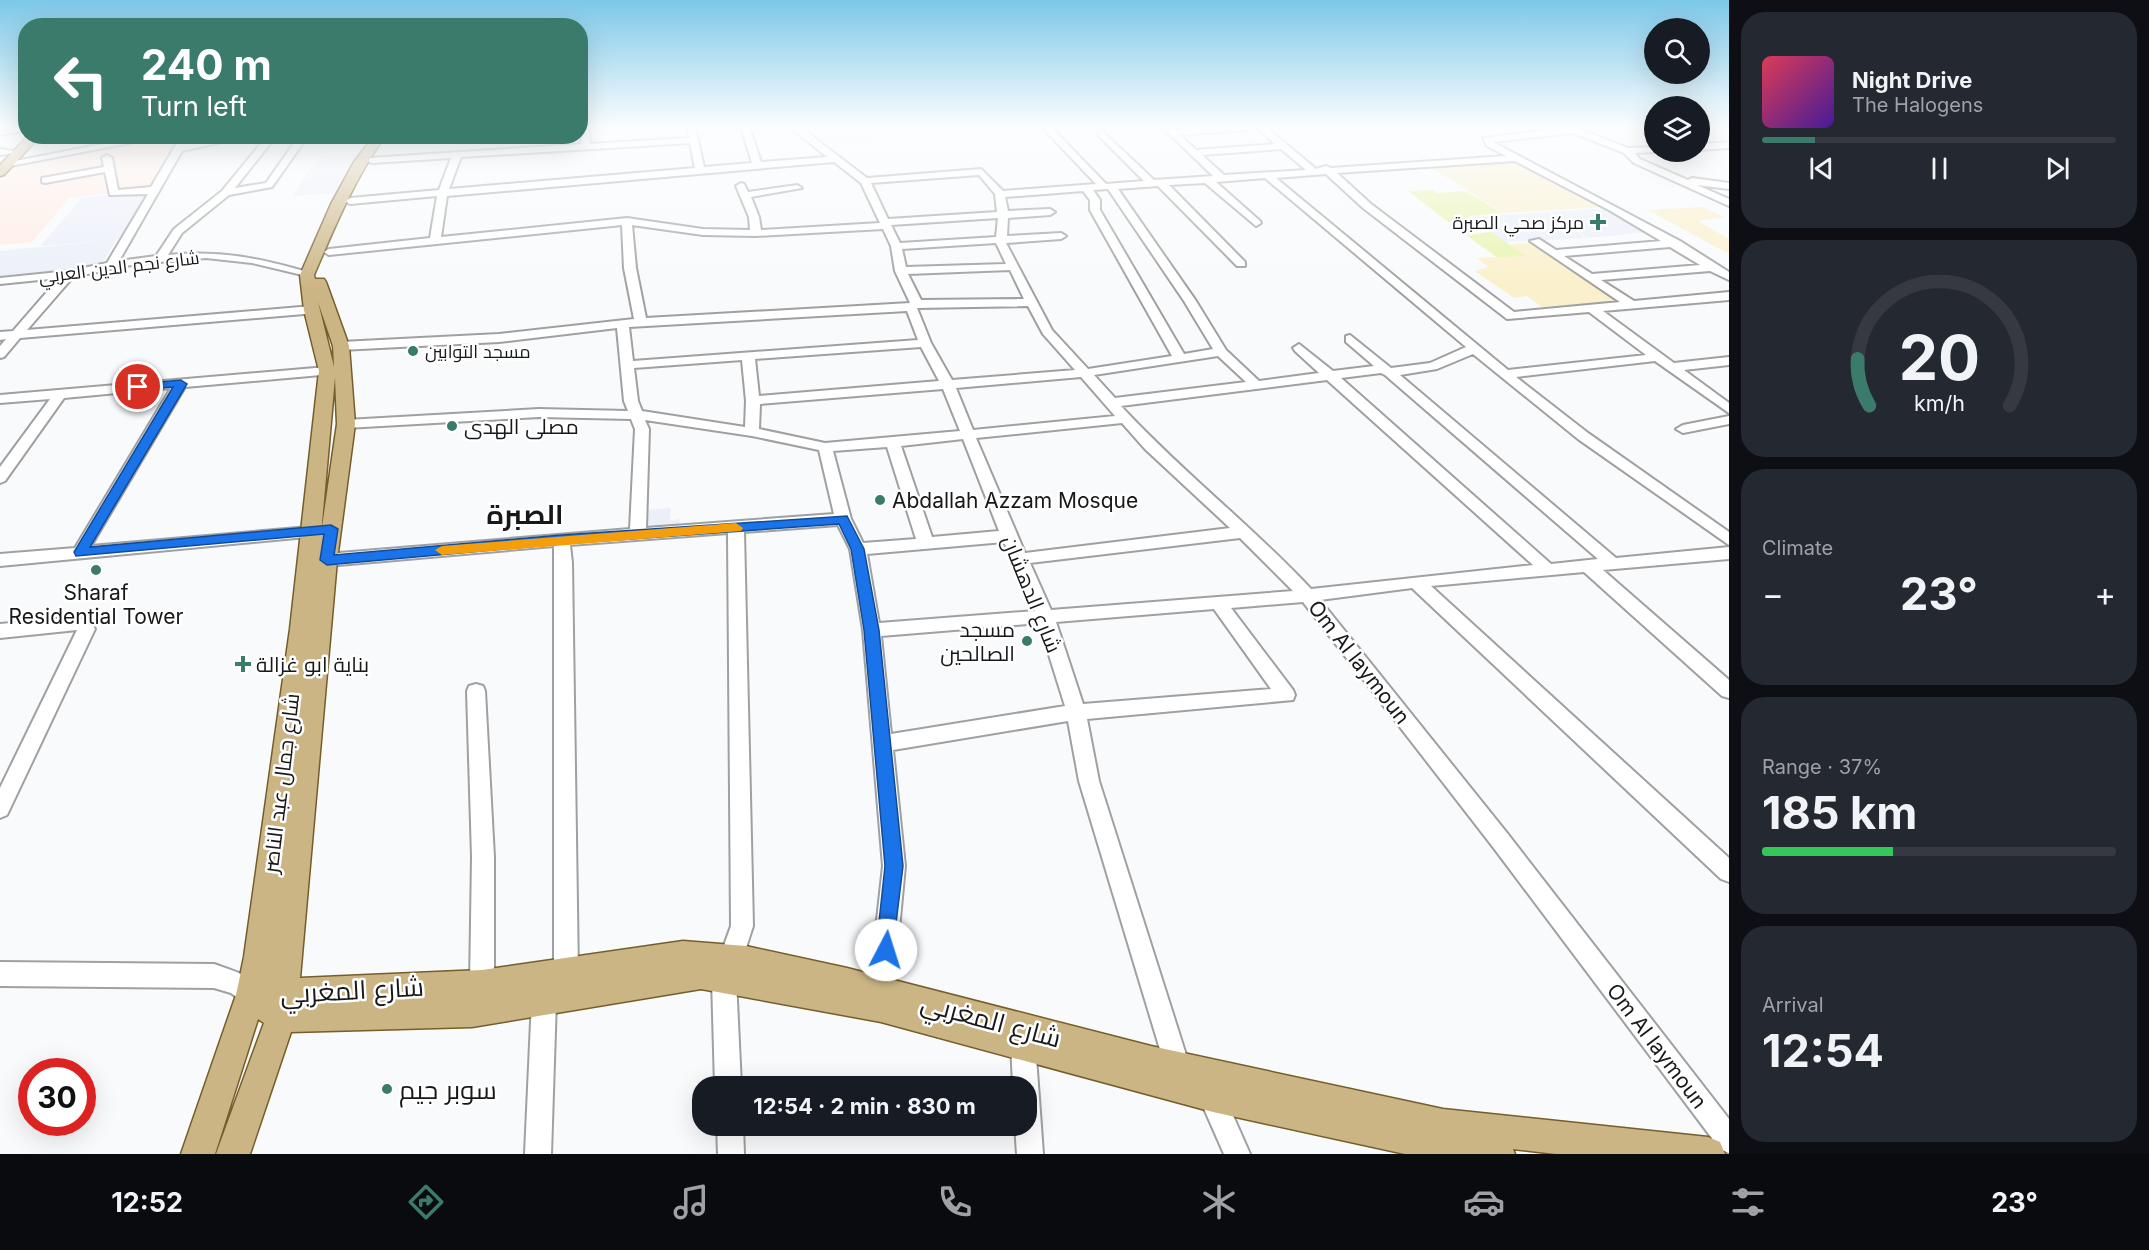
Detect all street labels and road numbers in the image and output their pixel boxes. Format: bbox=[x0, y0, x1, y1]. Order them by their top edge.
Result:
street label: شارع نجم الدين العربي bbox=[37, 247, 201, 291]
street label: شارع الدهشان bbox=[995, 532, 1067, 657]
street label: Om Al laymoun bbox=[1303, 595, 1415, 729]
street label: شارع جمال عبد الناصر bbox=[257, 692, 306, 876]
street label: شارع المغربي bbox=[279, 971, 425, 1015]
street label: Om Al laymoun bbox=[1602, 979, 1712, 1113]
street label: شارع المغربي bbox=[916, 986, 1064, 1059]

